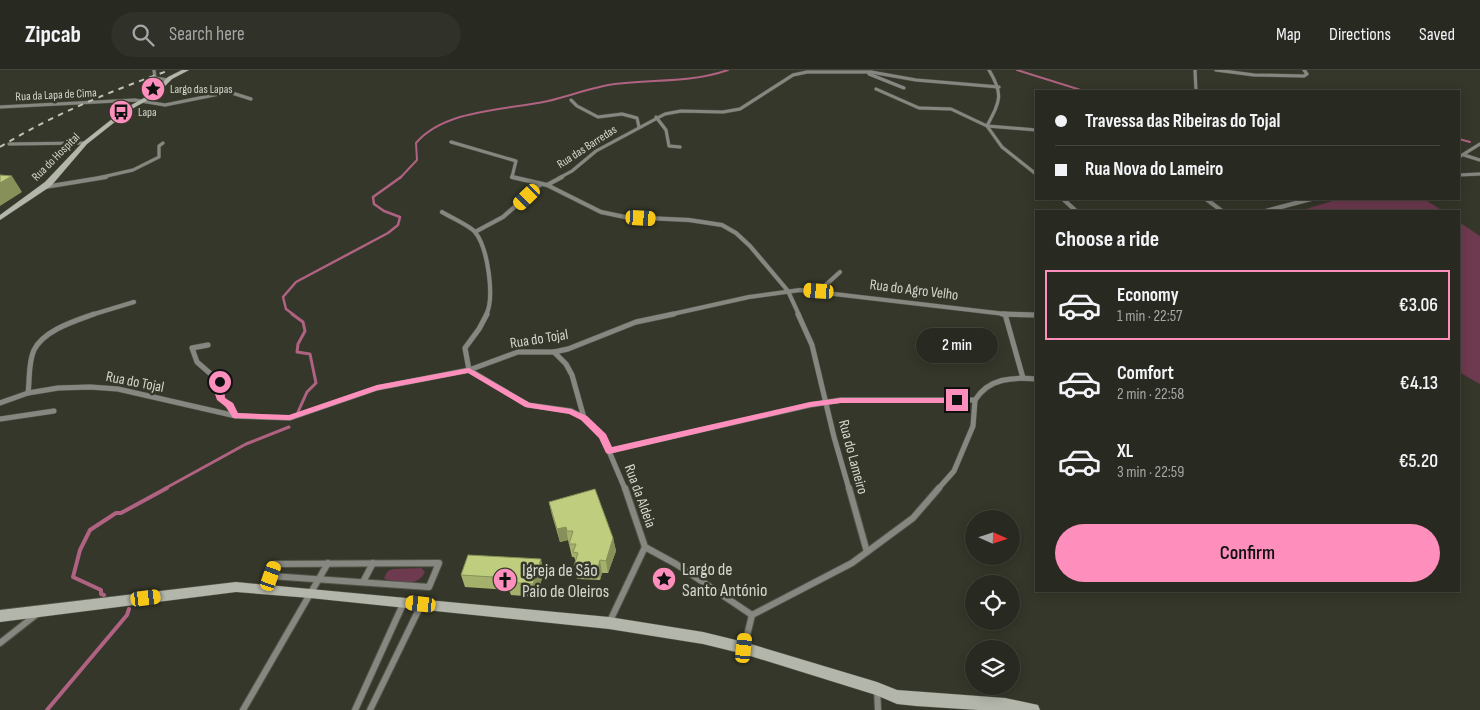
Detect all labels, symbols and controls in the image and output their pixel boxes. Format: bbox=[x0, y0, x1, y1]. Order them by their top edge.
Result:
search box bbox=[111, 12, 461, 57]
text: Zipcab bbox=[25, 20, 81, 49]
icon: search bbox=[129, 21, 157, 49]
text: Search here bbox=[169, 23, 245, 46]
text: Map bbox=[1276, 24, 1301, 45]
text: Directions bbox=[1329, 24, 1391, 45]
text: Saved bbox=[1419, 24, 1455, 45]
place icon: Largo das Lapas bbox=[140, 76, 166, 102]
place label: Largo das Lapas bbox=[170, 82, 233, 97]
street label: Rua da Lapa de Cima bbox=[15, 85, 97, 105]
bus stop icon: Lapa bbox=[108, 99, 134, 125]
place label: Lapa bbox=[138, 105, 157, 120]
text: Travessa das Ribeiras do Tojal bbox=[1085, 110, 1280, 133]
street label: Rua das Barredas bbox=[554, 122, 620, 172]
street label: Rua do Hospital bbox=[29, 130, 83, 184]
text: Rua Nova do Lameiro bbox=[1085, 158, 1223, 181]
car bbox=[510, 181, 543, 213]
car bbox=[625, 210, 656, 226]
text: Choose a ride bbox=[1055, 226, 1159, 253]
street label: Rua do Agro Velho bbox=[869, 275, 959, 305]
car bbox=[803, 282, 834, 300]
icon: car bbox=[1057, 283, 1102, 328]
text: Economy bbox=[1117, 284, 1179, 307]
text: €3.06 bbox=[1399, 294, 1438, 317]
text: 1 min · 22:57 bbox=[1117, 307, 1183, 326]
street label: Rua do Tojal bbox=[508, 325, 570, 353]
callout: 2 min bbox=[916, 328, 998, 362]
text: 2 min bbox=[942, 336, 972, 355]
icon: car bbox=[1057, 361, 1102, 406]
text: Comfort bbox=[1117, 362, 1174, 385]
street label: Rua do Tojal bbox=[104, 367, 166, 397]
route start bbox=[209, 371, 231, 393]
text: €4.13 bbox=[1400, 372, 1438, 395]
text: 2 min · 22:58 bbox=[1117, 385, 1184, 404]
route end bbox=[946, 389, 968, 411]
street label: Rua do Lameiro bbox=[834, 418, 872, 496]
icon: car bbox=[1057, 439, 1102, 484]
text: XL bbox=[1117, 440, 1133, 463]
text: €5.20 bbox=[1399, 450, 1438, 473]
street label: Rua da Aldeia bbox=[620, 462, 660, 530]
text: 3 min · 22:59 bbox=[1117, 463, 1184, 482]
north arrow bbox=[965, 510, 1020, 565]
map controls bbox=[965, 510, 1020, 695]
button: Confirm bbox=[1055, 524, 1440, 582]
car bbox=[259, 559, 282, 593]
place label: Largo de Santo António bbox=[682, 559, 767, 601]
place label: Igreja de São Paio de Oleiros bbox=[522, 560, 609, 602]
place icon: Largo de Santo António bbox=[651, 566, 677, 592]
church icon: Igreja de São Paio de Oleiros bbox=[492, 567, 518, 593]
button: locate bbox=[965, 575, 1020, 630]
car bbox=[130, 589, 161, 607]
car bbox=[405, 595, 436, 613]
car bbox=[734, 632, 753, 664]
button: layers bbox=[965, 640, 1020, 695]

